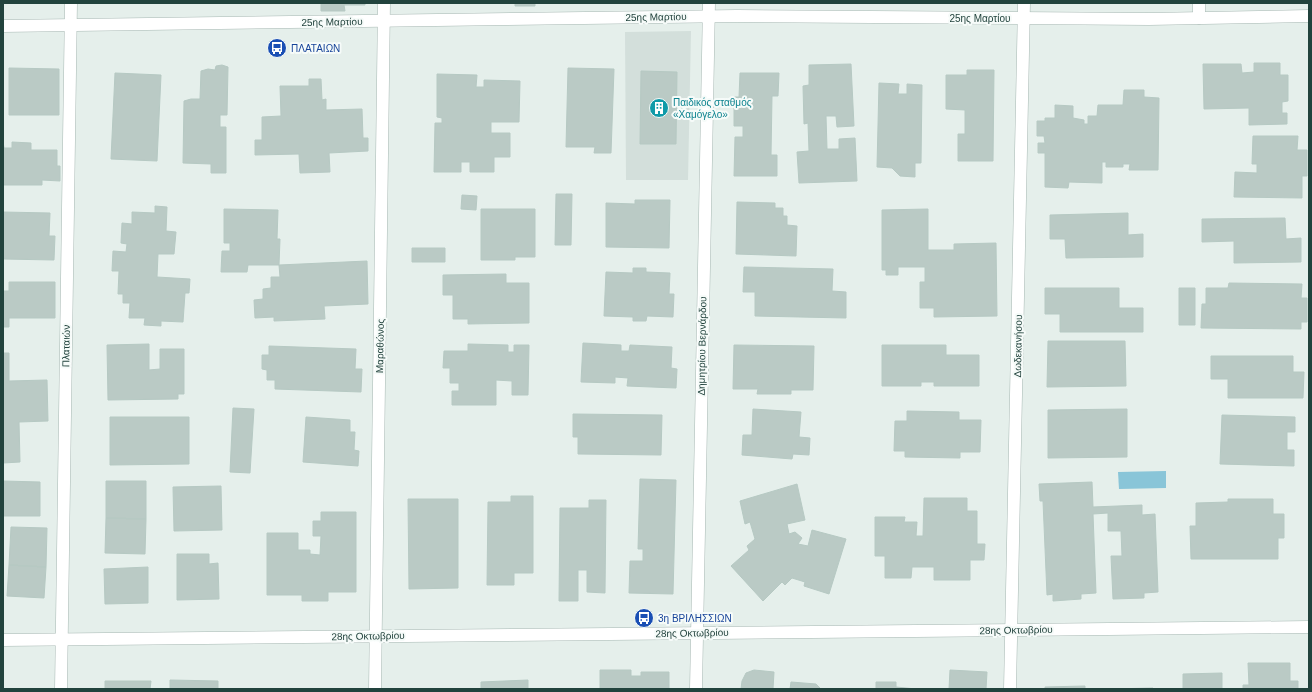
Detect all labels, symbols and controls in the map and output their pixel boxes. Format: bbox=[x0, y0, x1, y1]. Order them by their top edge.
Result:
street label: 25ης Μαρτίου bbox=[625, 11, 687, 23]
street label: 25ης Μαρτίου bbox=[949, 13, 1011, 24]
street label: 25ης Μαρτίου bbox=[301, 16, 363, 28]
bus stop icon: ΠΛΑΤΑΙΩΝ bbox=[266, 37, 288, 59]
place label: ΠΛΑΤΑΙΩΝ bbox=[291, 43, 340, 54]
building icon: Παιδικός σταθμός «Χαμόγελο» bbox=[648, 97, 670, 119]
place label: Παιδικός σταθμός «Χαμόγελο» bbox=[673, 97, 752, 120]
street label: Δημητρίου Βερνάρδου bbox=[696, 296, 708, 396]
street label: Δωδεκανήσου bbox=[1012, 314, 1024, 378]
street label: Μαραθώνος bbox=[374, 319, 386, 373]
street label: Πλαταιών bbox=[60, 325, 72, 367]
bus stop icon: 3η ΒΡΙΛΗΣΣΙΩΝ bbox=[633, 607, 655, 629]
place label: 3η ΒΡΙΛΗΣΣΙΩΝ bbox=[658, 613, 732, 624]
street label: 28ης Οκτωβρίου bbox=[979, 624, 1053, 636]
street label: 28ης Οκτωβρίου bbox=[655, 627, 729, 639]
street label: 28ης Οκτωβρίου bbox=[331, 630, 405, 642]

